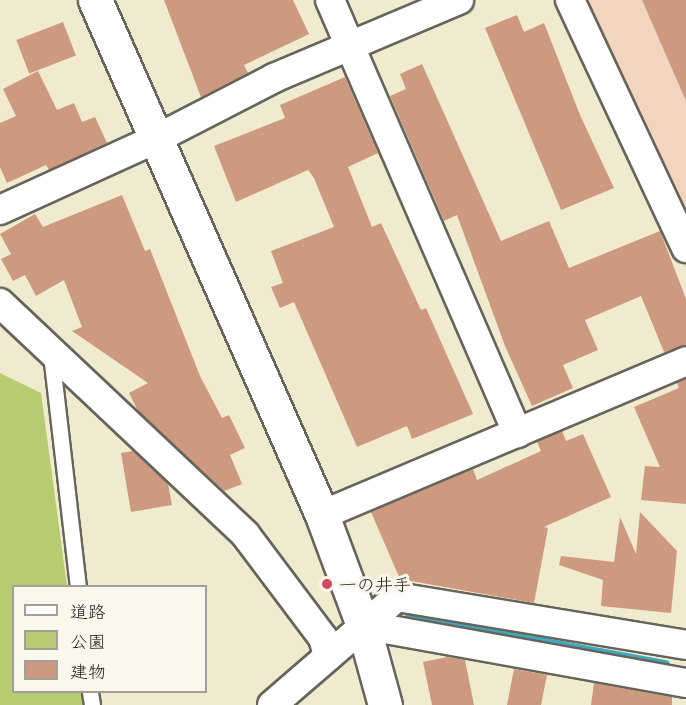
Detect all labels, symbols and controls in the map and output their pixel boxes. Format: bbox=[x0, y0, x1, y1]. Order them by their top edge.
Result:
place label: 一の井手 bbox=[339, 573, 411, 595]
marker: 一の井手 bbox=[320, 577, 334, 591]
legend bbox=[12, 585, 207, 693]
text: 道路 bbox=[70, 599, 106, 623]
text: 公園 bbox=[70, 629, 106, 653]
text: 建物 bbox=[70, 659, 106, 683]

